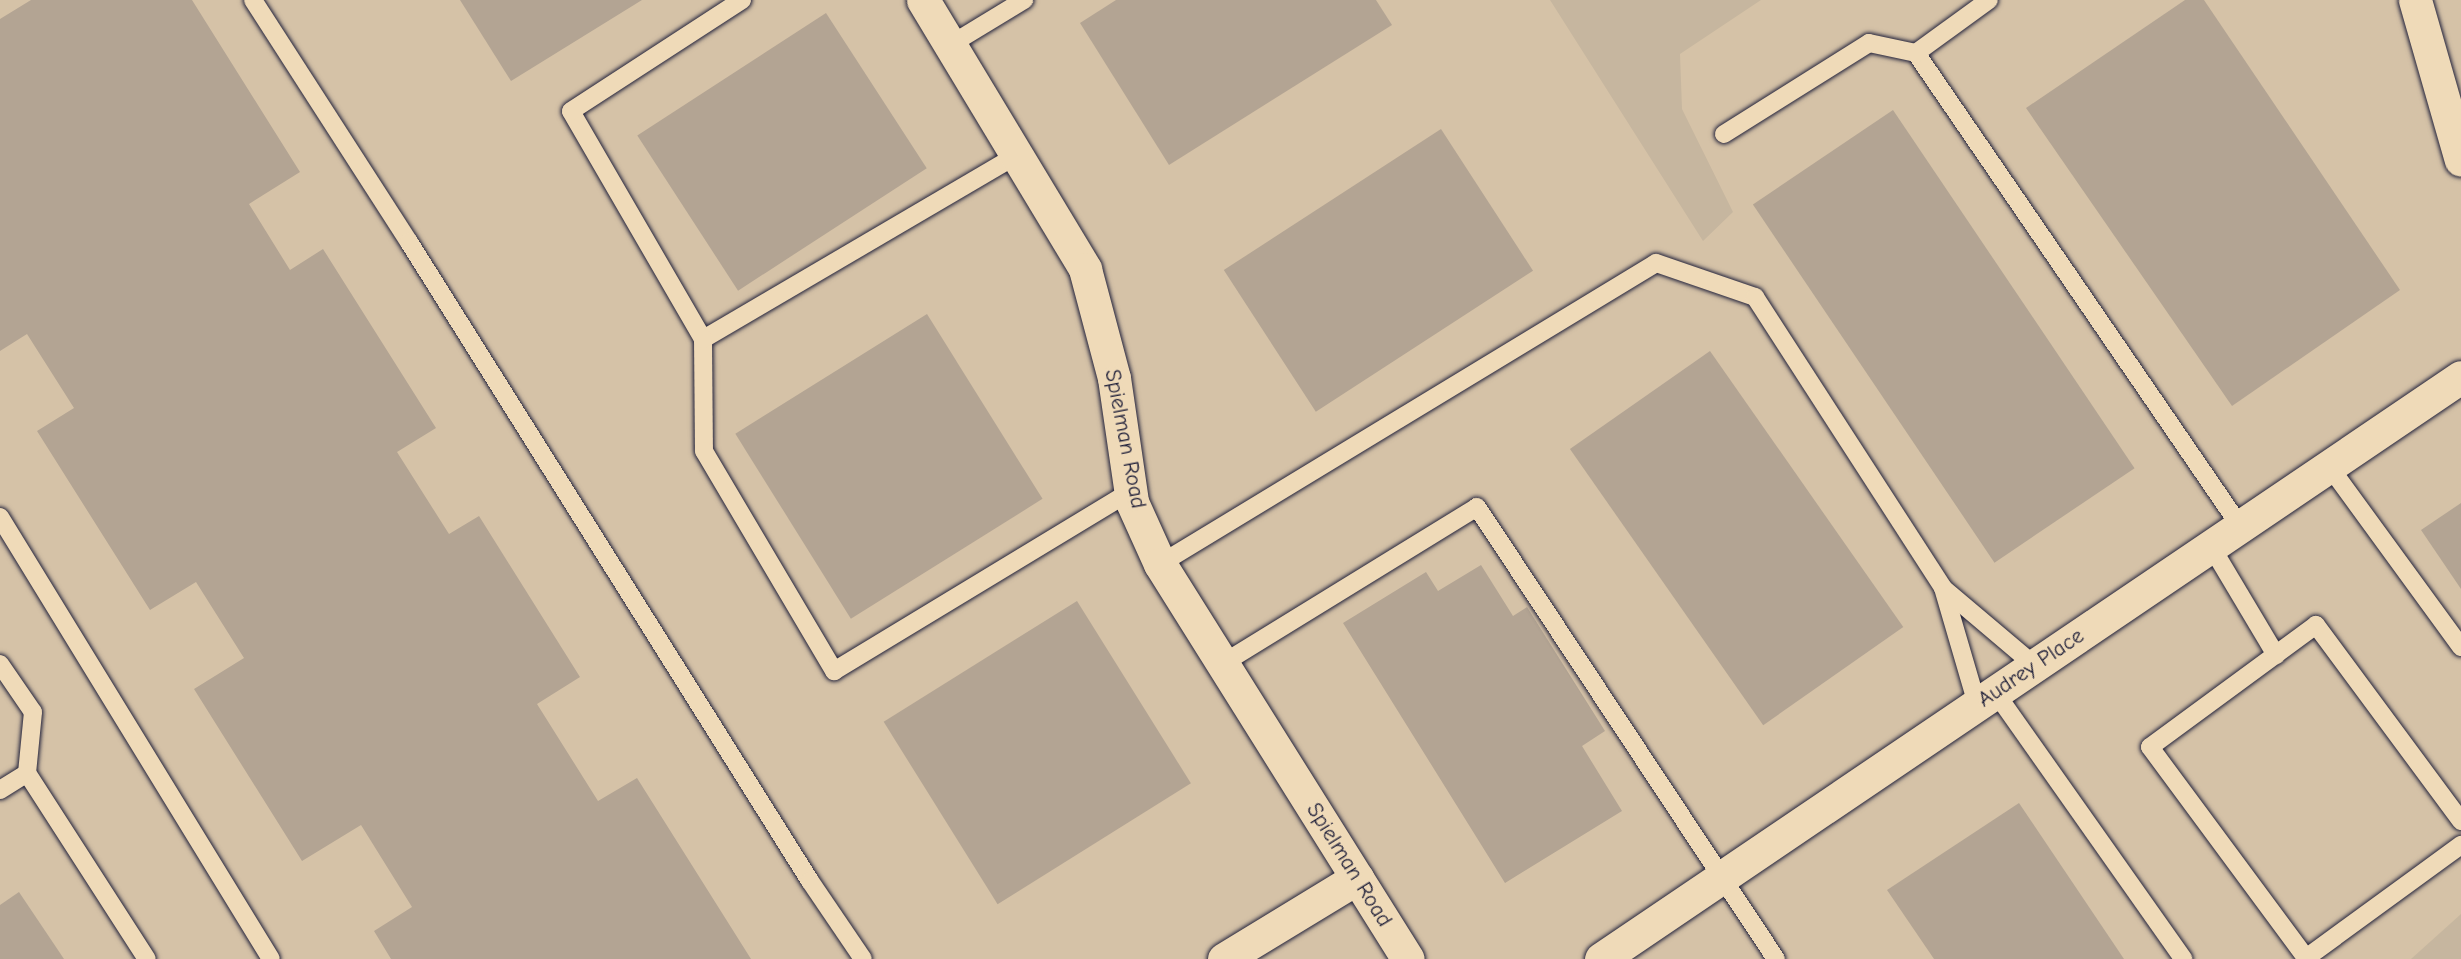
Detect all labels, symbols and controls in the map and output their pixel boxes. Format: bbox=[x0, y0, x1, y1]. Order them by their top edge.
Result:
street label: Spielman Road bbox=[1099, 367, 1151, 511]
street label: Audrey Place bbox=[1973, 623, 2089, 713]
street label: Spielman Road bbox=[1300, 798, 1398, 932]

